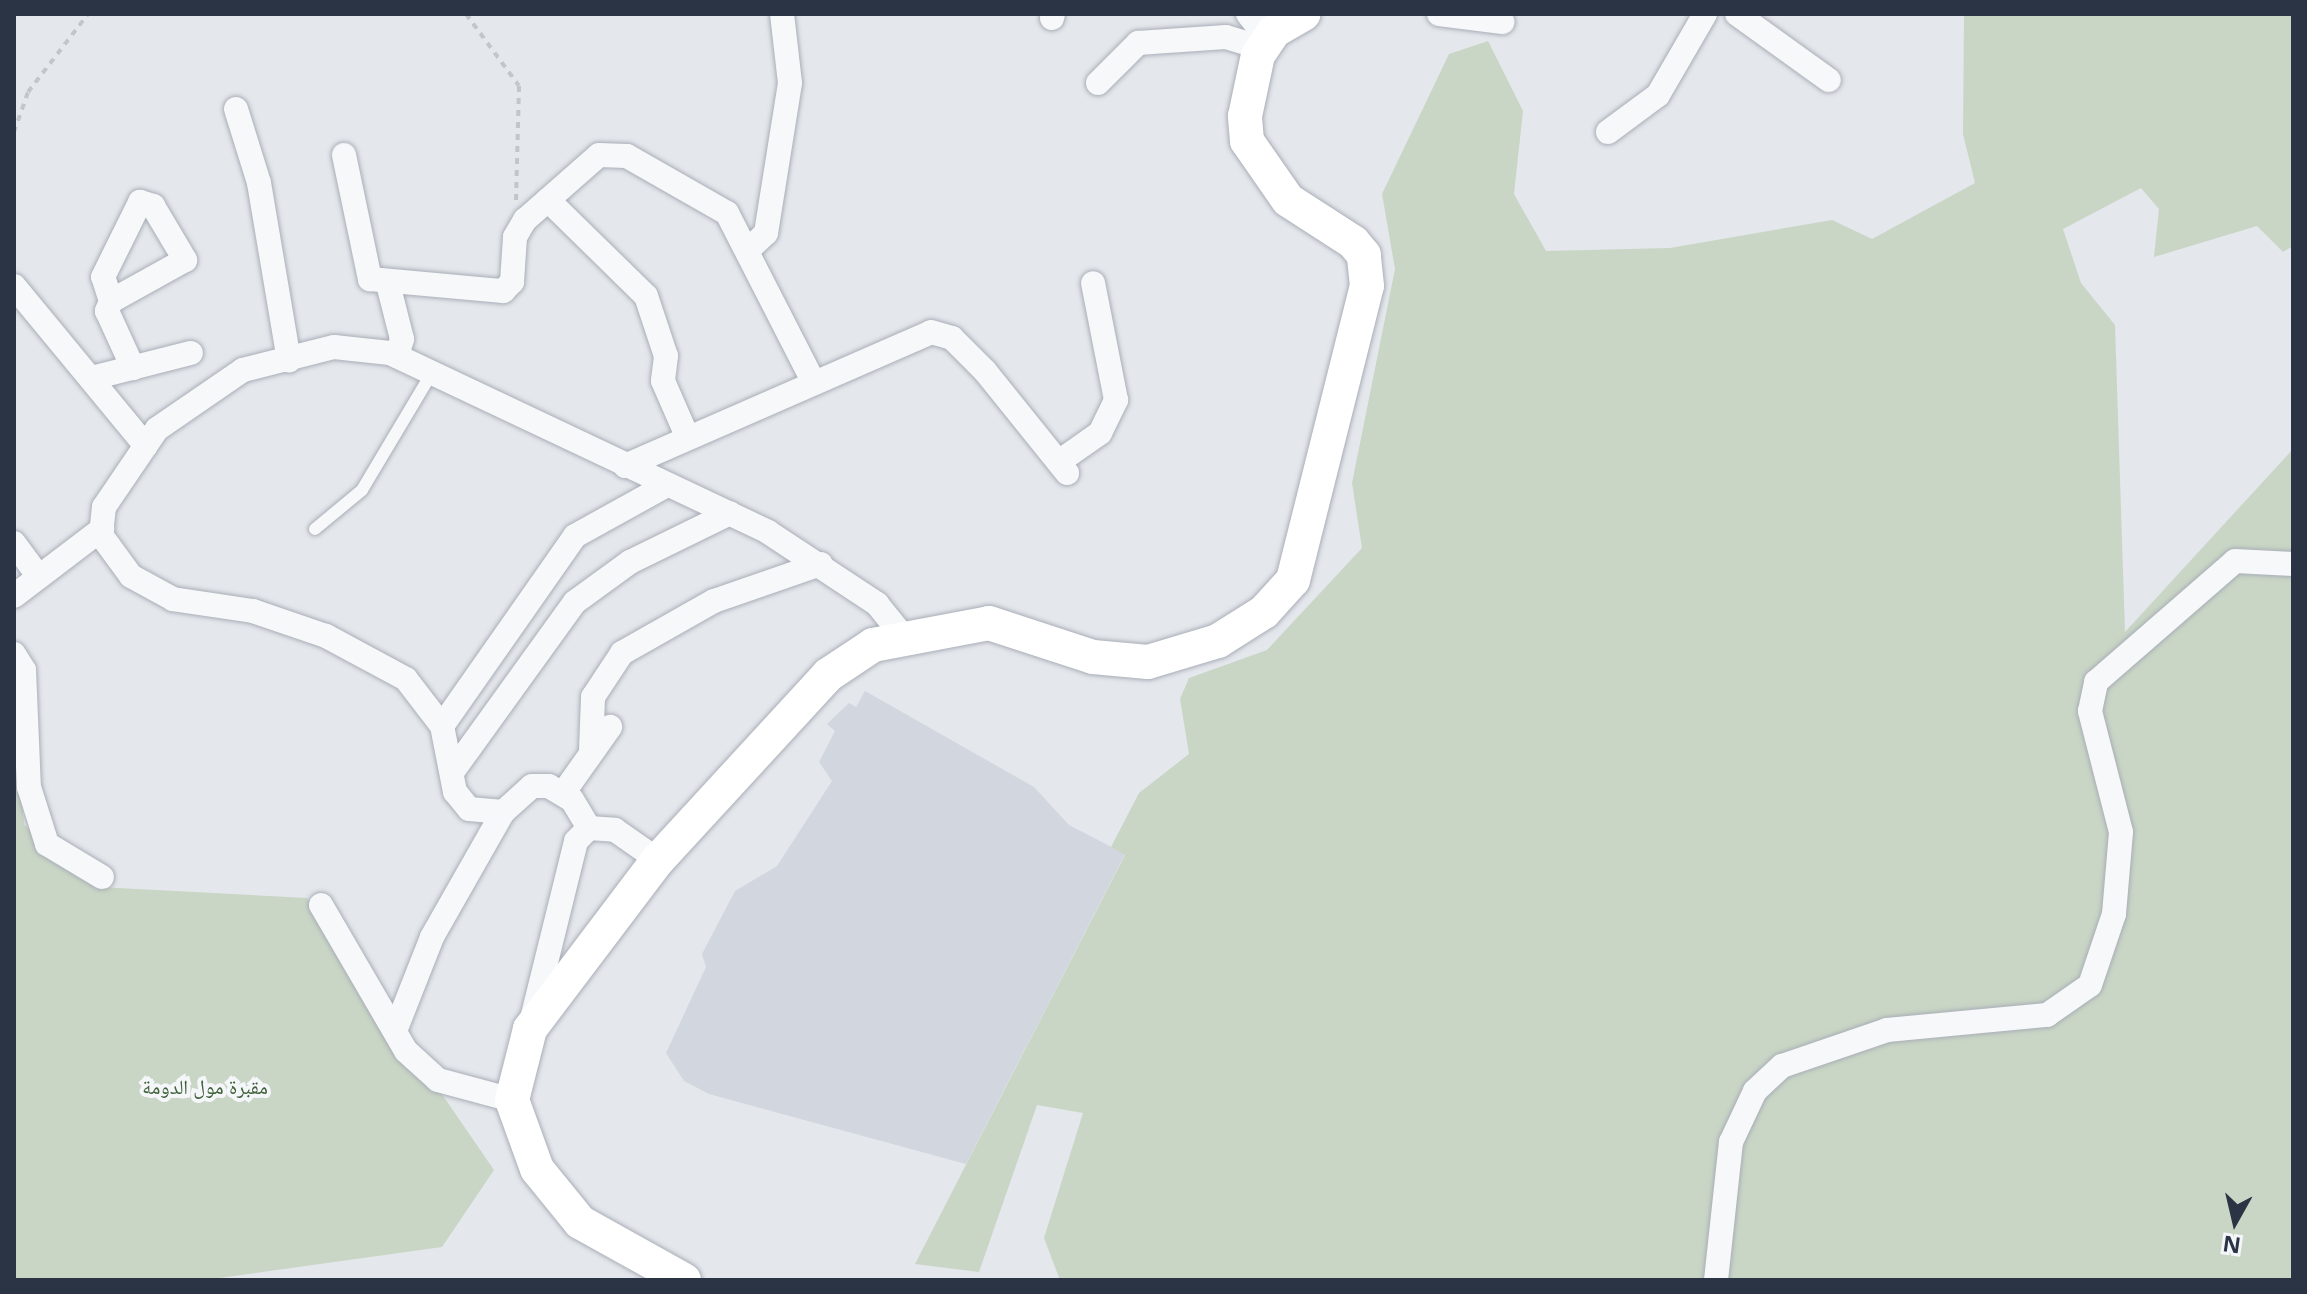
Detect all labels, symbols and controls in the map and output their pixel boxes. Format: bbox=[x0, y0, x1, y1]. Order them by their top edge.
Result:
park label: مقبرة مول الدومة bbox=[142, 1074, 268, 1098]
north arrow bbox=[2195, 1182, 2275, 1262]
text: N bbox=[2221, 1230, 2243, 1262]

